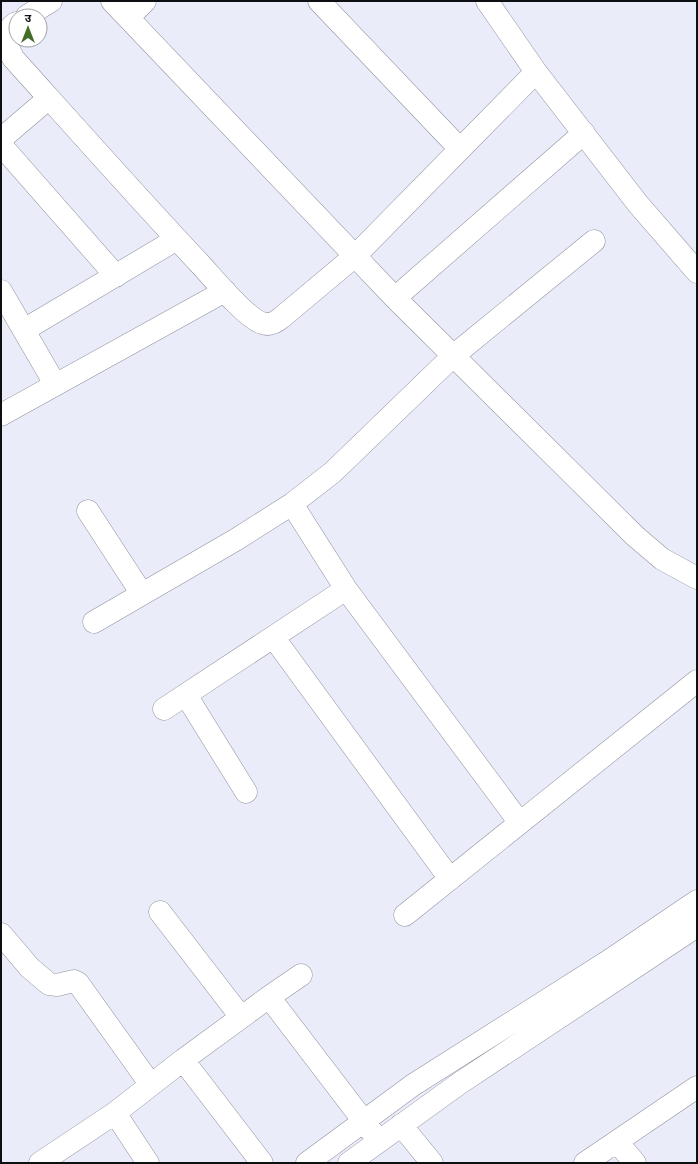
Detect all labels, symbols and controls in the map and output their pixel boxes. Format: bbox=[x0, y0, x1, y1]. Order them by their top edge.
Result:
north arrow bbox=[8, 8, 48, 48]
text: उ bbox=[25, 11, 32, 25]

